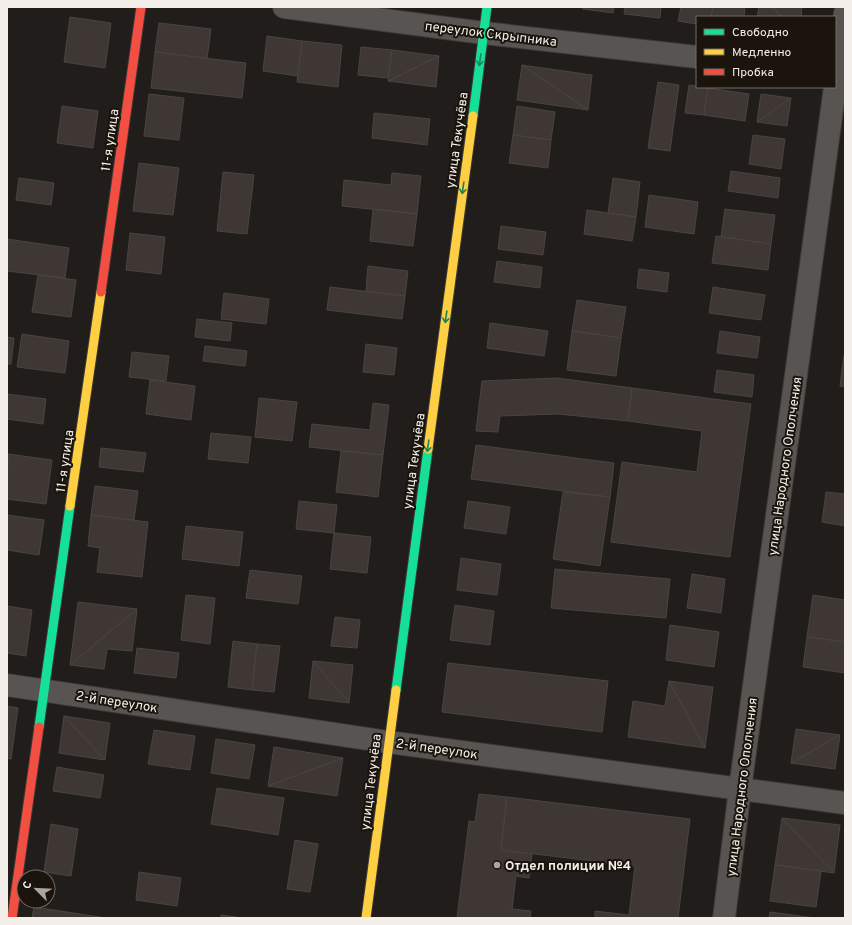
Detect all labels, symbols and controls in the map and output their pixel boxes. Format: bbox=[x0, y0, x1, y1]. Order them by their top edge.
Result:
legend bbox=[696, 16, 836, 88]
street label: переулок Скрыпника bbox=[424, 19, 558, 51]
text: Свободно bbox=[732, 25, 789, 41]
text: Медленно bbox=[732, 45, 792, 61]
one-way arrow bbox=[476, 53, 484, 66]
text: Пробка bbox=[732, 65, 774, 81]
street label: улица Текучёва bbox=[443, 91, 473, 189]
street label: 11-я улица bbox=[99, 108, 123, 173]
one-way arrow bbox=[459, 181, 467, 194]
one-way arrow bbox=[442, 310, 450, 323]
street label: улица Народного Ополчения bbox=[766, 376, 806, 557]
street label: улица Текучёва bbox=[400, 412, 430, 510]
street label: 11-я улица bbox=[54, 429, 78, 494]
one-way arrow bbox=[424, 439, 432, 452]
street label: 2-й переулок bbox=[75, 689, 159, 717]
street label: улица Народного Ополчения bbox=[724, 697, 762, 878]
street label: улица Текучёва bbox=[358, 733, 386, 831]
street label: 2-й переулок bbox=[395, 736, 479, 764]
place label: Отдел полиции №4 bbox=[505, 859, 631, 875]
marker: Отдел полиции №4 bbox=[492, 860, 502, 870]
north arrow bbox=[16, 869, 56, 909]
text: С bbox=[20, 879, 36, 891]

